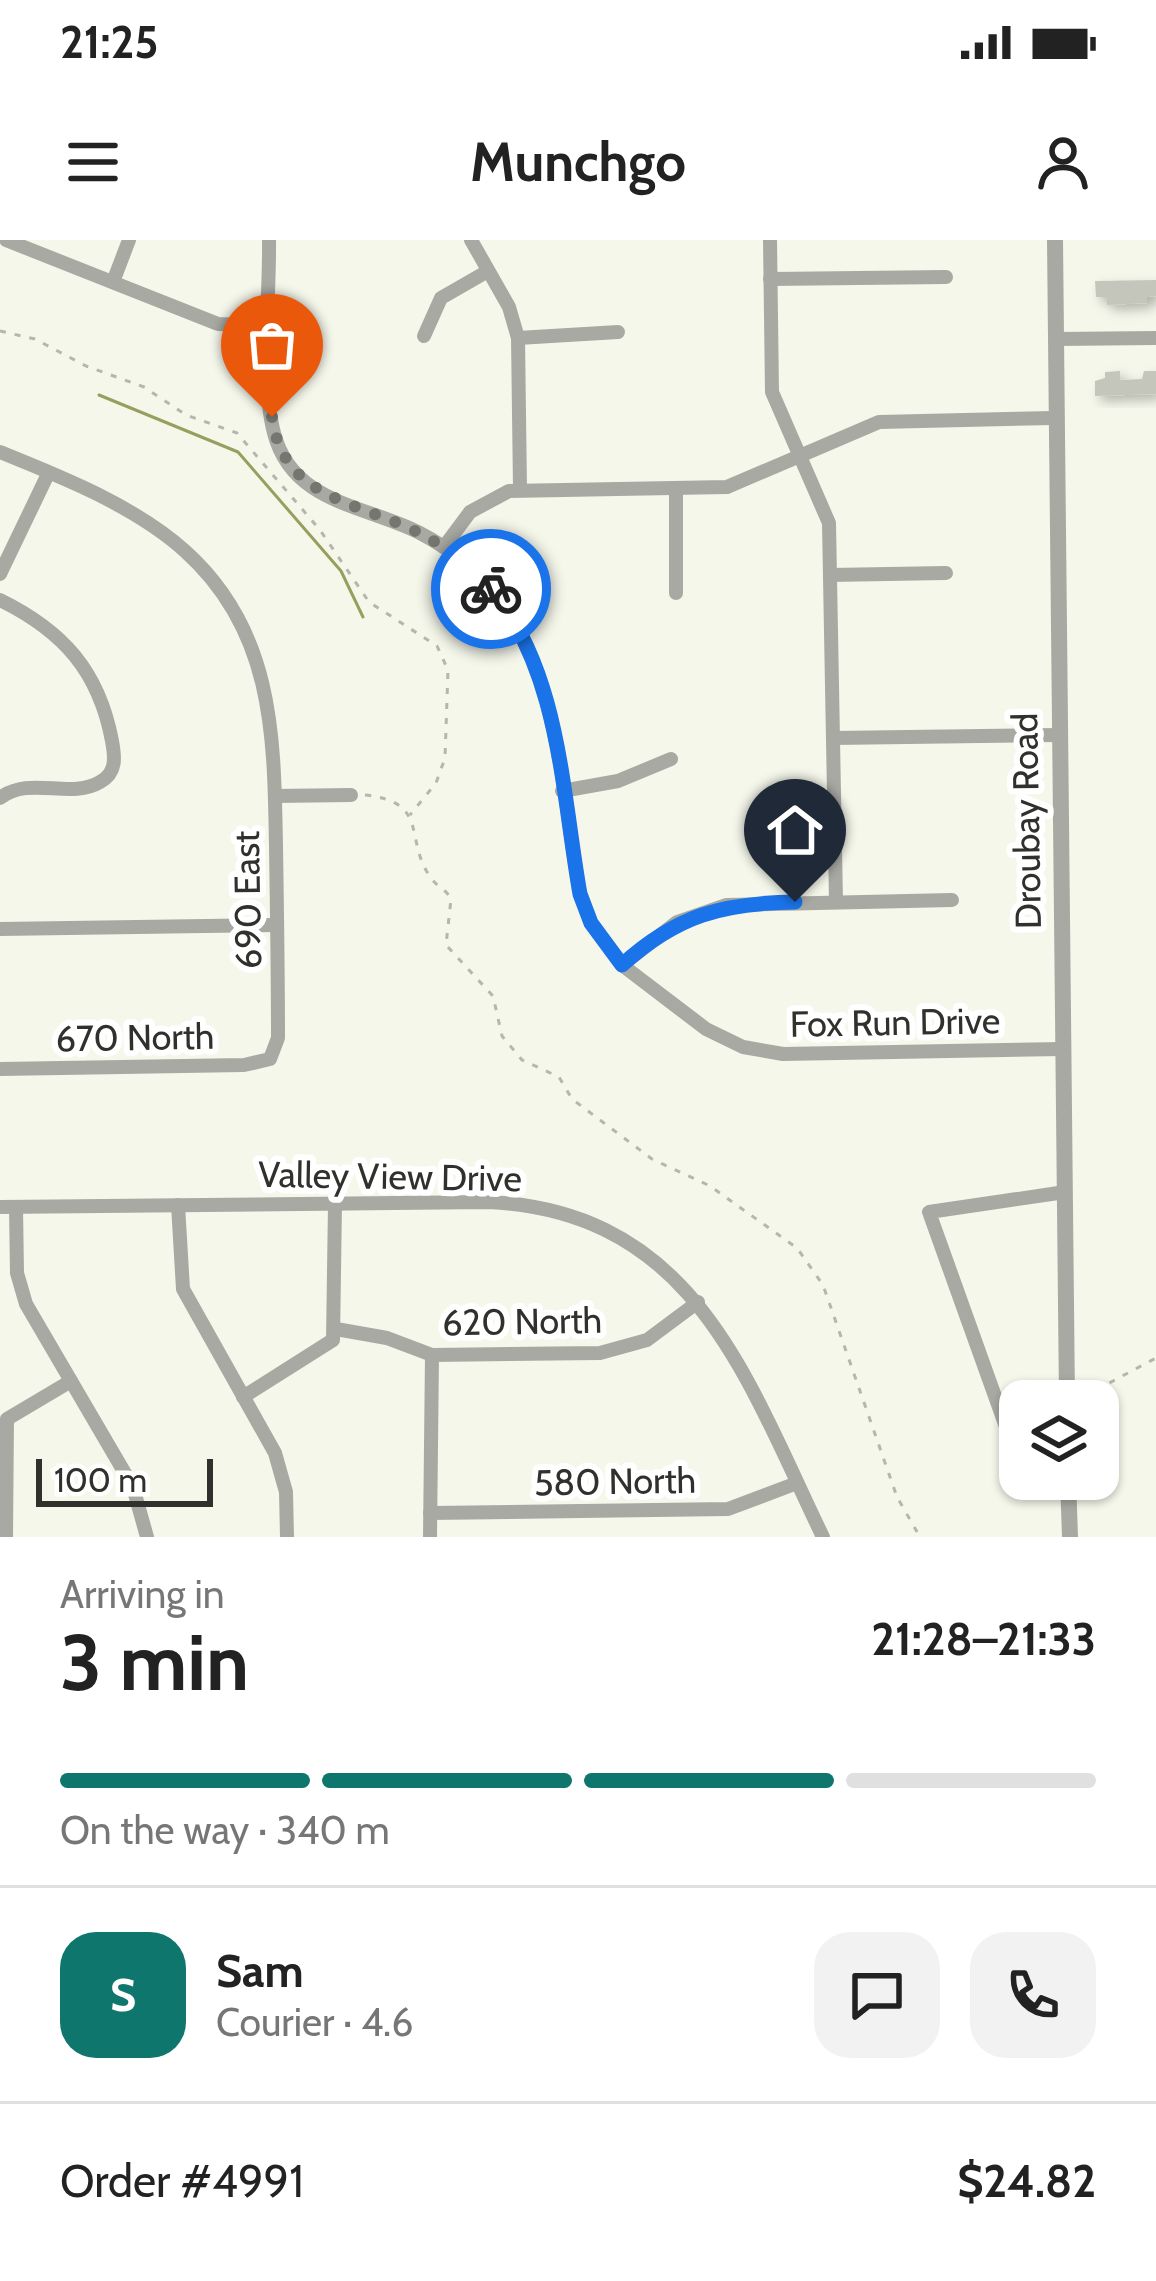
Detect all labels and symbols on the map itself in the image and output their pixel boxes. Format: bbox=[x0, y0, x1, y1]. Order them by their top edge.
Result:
pin bbox=[221, 294, 323, 417]
courier bbox=[431, 529, 551, 649]
street label: Droubay Road bbox=[1002, 712, 1050, 930]
pin bbox=[744, 779, 846, 902]
street label: 690 East bbox=[224, 830, 270, 970]
street label: Fox Run Drive bbox=[789, 998, 1001, 1046]
street label: 670 North bbox=[55, 1014, 215, 1060]
street label: Valley View Drive bbox=[258, 1152, 522, 1200]
street label: 620 North bbox=[442, 1298, 602, 1344]
scale bar bbox=[36, 1453, 213, 1506]
street label: 580 North bbox=[534, 1458, 696, 1504]

